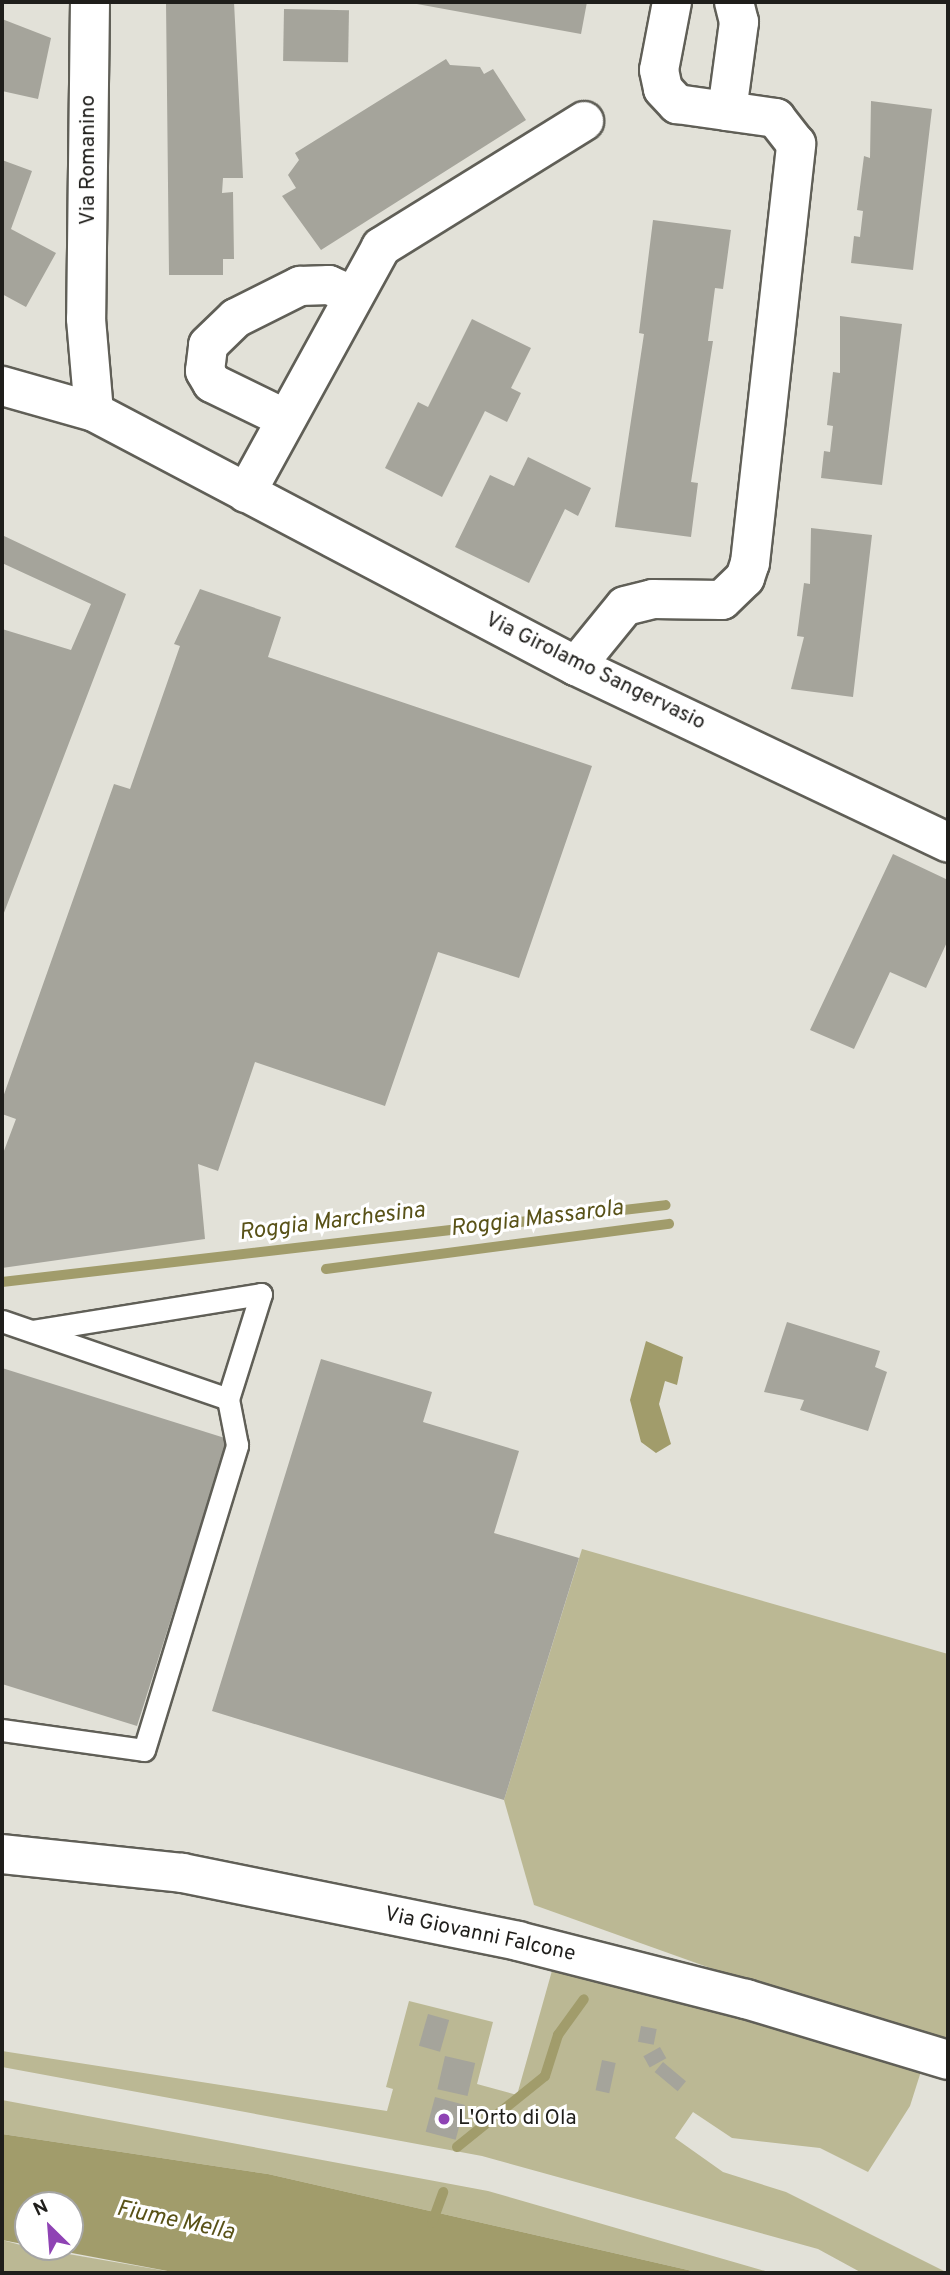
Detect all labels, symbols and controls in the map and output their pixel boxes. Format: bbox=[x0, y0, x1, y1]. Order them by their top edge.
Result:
street label: Via Romanino bbox=[76, 95, 102, 225]
street label: Via Girolamo Sangervasio bbox=[481, 608, 709, 736]
water label: Roggia Massarola bbox=[449, 1196, 625, 1244]
water label: Roggia Marchesina bbox=[237, 1198, 427, 1248]
street label: Via Giovanni Falcone bbox=[382, 1902, 578, 1968]
place label: L'Orto di Ola bbox=[458, 2106, 576, 2132]
marker: L'Orto di Ola bbox=[436, 2111, 452, 2127]
north arrow bbox=[14, 2191, 84, 2261]
text: N bbox=[30, 2195, 52, 2223]
water label: Fiume Mella bbox=[114, 2196, 236, 2248]

